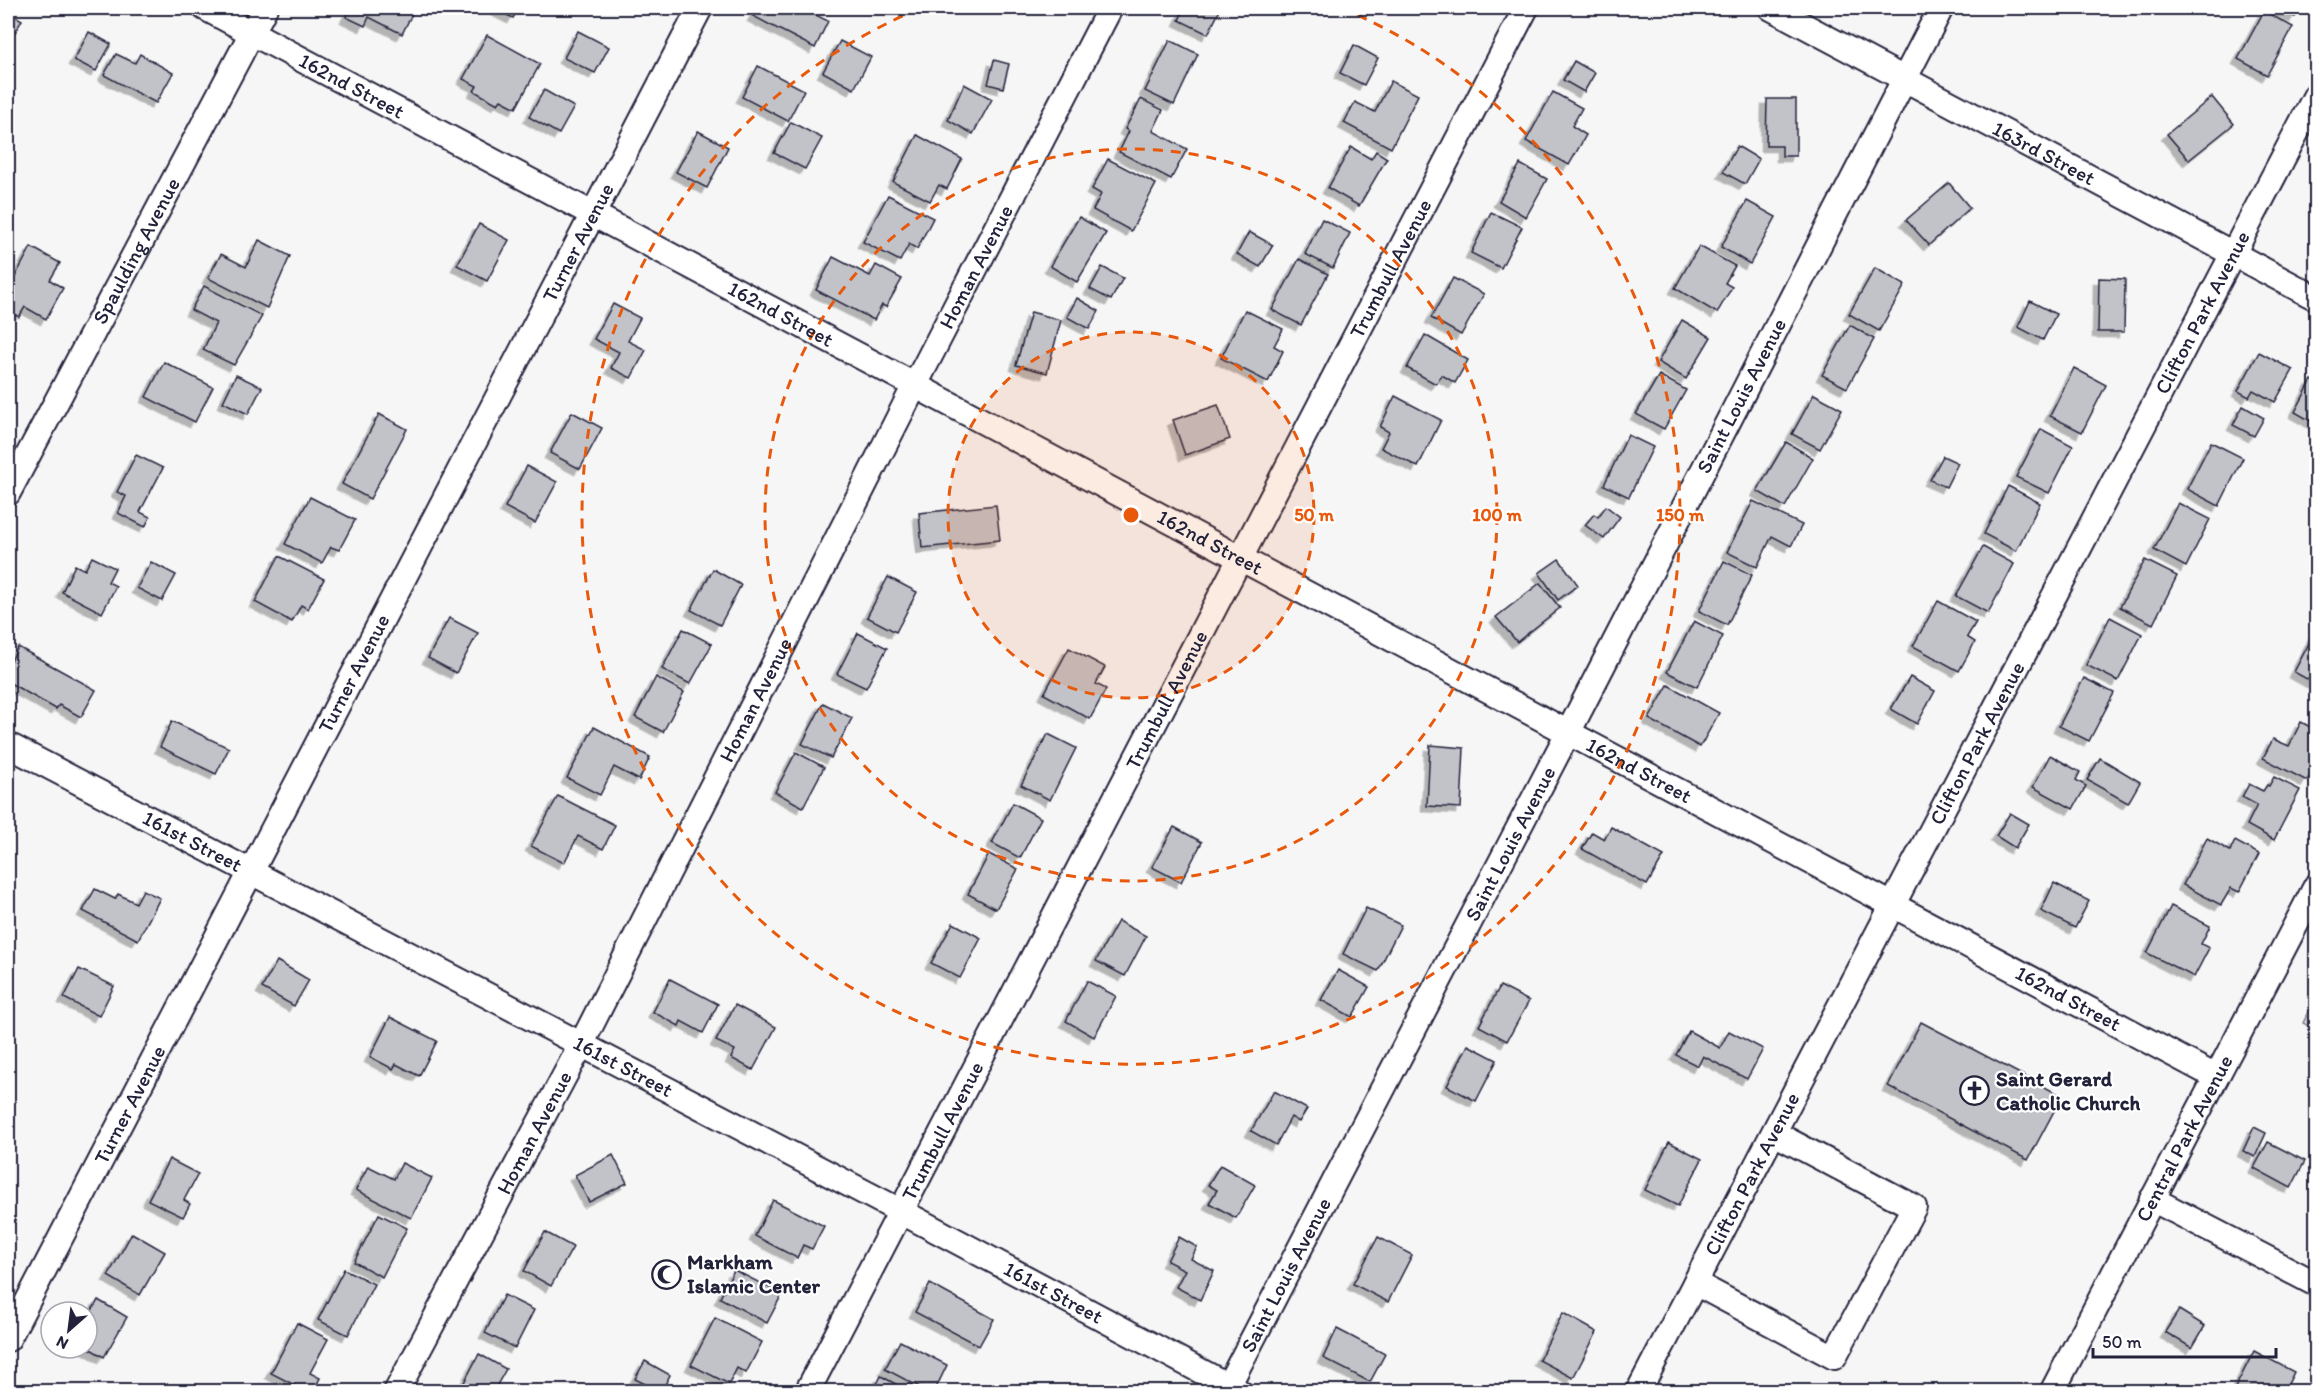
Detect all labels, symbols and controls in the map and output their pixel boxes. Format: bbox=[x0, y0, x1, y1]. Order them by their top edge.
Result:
street label: 162nd Street bbox=[295, 47, 409, 124]
street label: 163rd Street bbox=[1988, 115, 2100, 190]
street label: Spaulding Avenue bbox=[87, 173, 185, 328]
street label: Turner Avenue bbox=[537, 179, 619, 306]
street label: Trumbull Avenue bbox=[1344, 195, 1437, 342]
street label: Homan Avenue bbox=[933, 200, 1018, 333]
street label: Clifton Park Avenue bbox=[2149, 227, 2255, 398]
street label: 162nd Street bbox=[724, 275, 838, 352]
street label: Saint Louis Avenue bbox=[1691, 314, 1791, 477]
street label: 162nd Street bbox=[1153, 504, 1267, 580]
text: 50 m bbox=[1294, 504, 1335, 526]
text: 100 m bbox=[1472, 504, 1523, 526]
text: 150 m bbox=[1656, 504, 1705, 526]
centre of rings bbox=[1121, 505, 1141, 525]
street label: Turner Avenue bbox=[312, 610, 395, 737]
street label: Trumbull Avenue bbox=[1120, 626, 1213, 773]
street label: Homan Avenue bbox=[713, 633, 797, 766]
street label: Clifton Park Avenue bbox=[1924, 657, 2030, 829]
street label: 162nd Street bbox=[1582, 732, 1696, 808]
street label: Saint Louis Avenue bbox=[1459, 762, 1560, 925]
street label: 161st Street bbox=[139, 805, 247, 877]
street label: 162nd Street bbox=[2011, 960, 2125, 1036]
street label: 161st Street bbox=[569, 1030, 677, 1102]
street label: Turner Avenue bbox=[88, 1041, 170, 1168]
street label: Central Park Avenue bbox=[2130, 1051, 2238, 1226]
street label: Trumbull Avenue bbox=[896, 1057, 988, 1205]
street label: Homan Avenue bbox=[491, 1066, 577, 1198]
place label: Saint Gerard Catholic Church bbox=[1996, 1066, 2141, 1115]
church icon: Saint Gerard Catholic Church bbox=[1959, 1075, 1991, 1107]
street label: Clifton Park Avenue bbox=[1699, 1088, 1804, 1260]
street label: Saint Louis Avenue bbox=[1235, 1193, 1336, 1356]
place label: Markham Islamic Center bbox=[687, 1249, 820, 1298]
street label: 161st Street bbox=[1000, 1256, 1107, 1329]
mosque icon: Markham Islamic Center bbox=[650, 1258, 682, 1290]
north arrow bbox=[39, 1300, 99, 1360]
scale bar bbox=[2093, 1321, 2276, 1359]
text: 50 m bbox=[2102, 1331, 2142, 1353]
text: N bbox=[53, 1332, 71, 1354]

